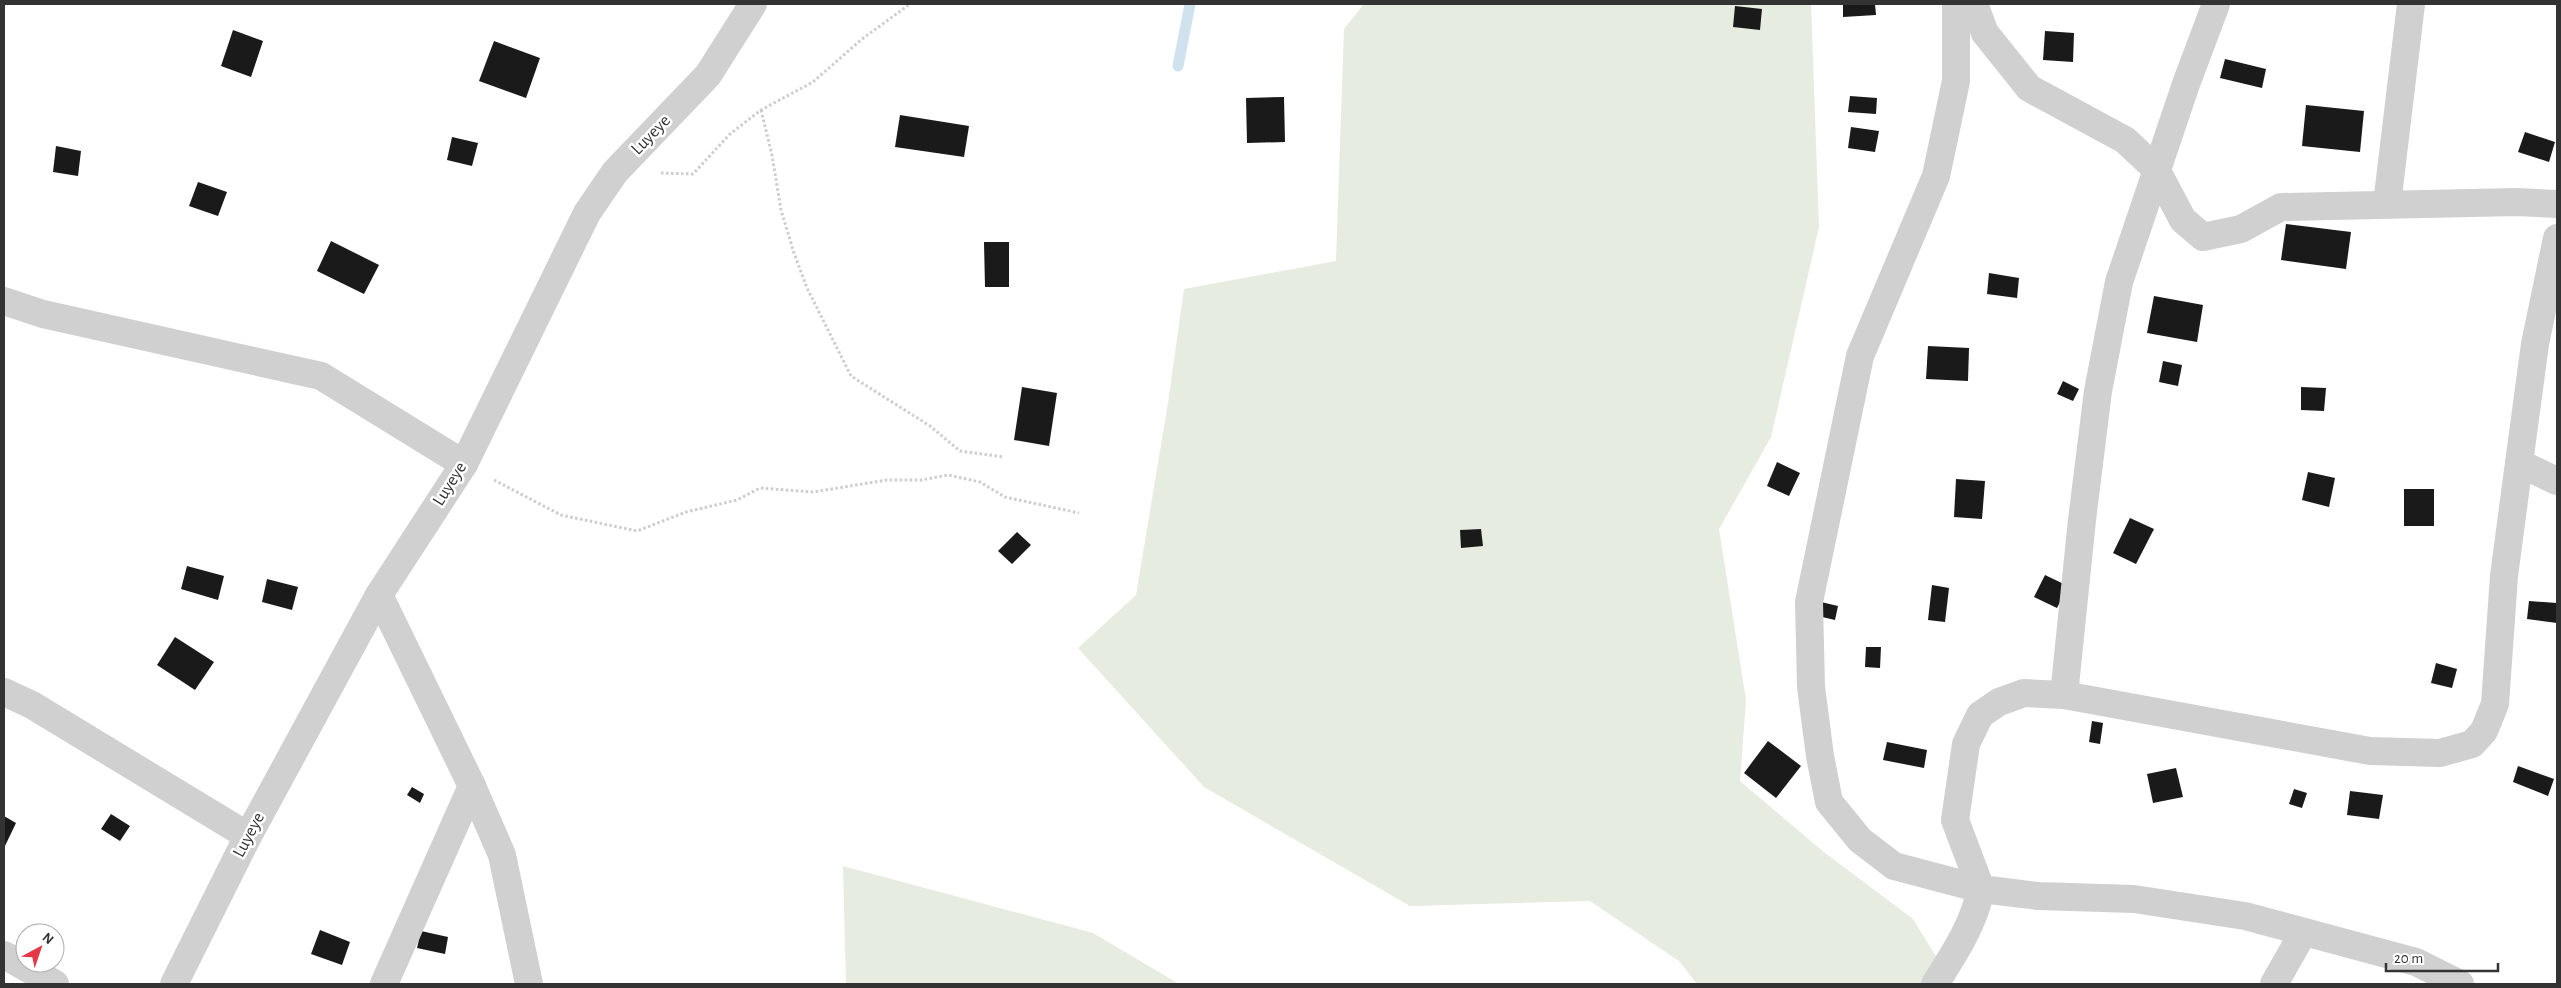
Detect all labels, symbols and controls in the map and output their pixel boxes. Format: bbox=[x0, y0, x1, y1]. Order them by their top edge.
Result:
street label: Luyeye bbox=[628, 112, 674, 158]
street label: Luyeye bbox=[430, 459, 470, 509]
street label: Luyeye bbox=[230, 810, 268, 860]
north arrow bbox=[15, 923, 65, 973]
text: N bbox=[39, 930, 56, 947]
scale bar bbox=[2386, 940, 2498, 972]
text: 20 m bbox=[2394, 951, 2423, 966]

